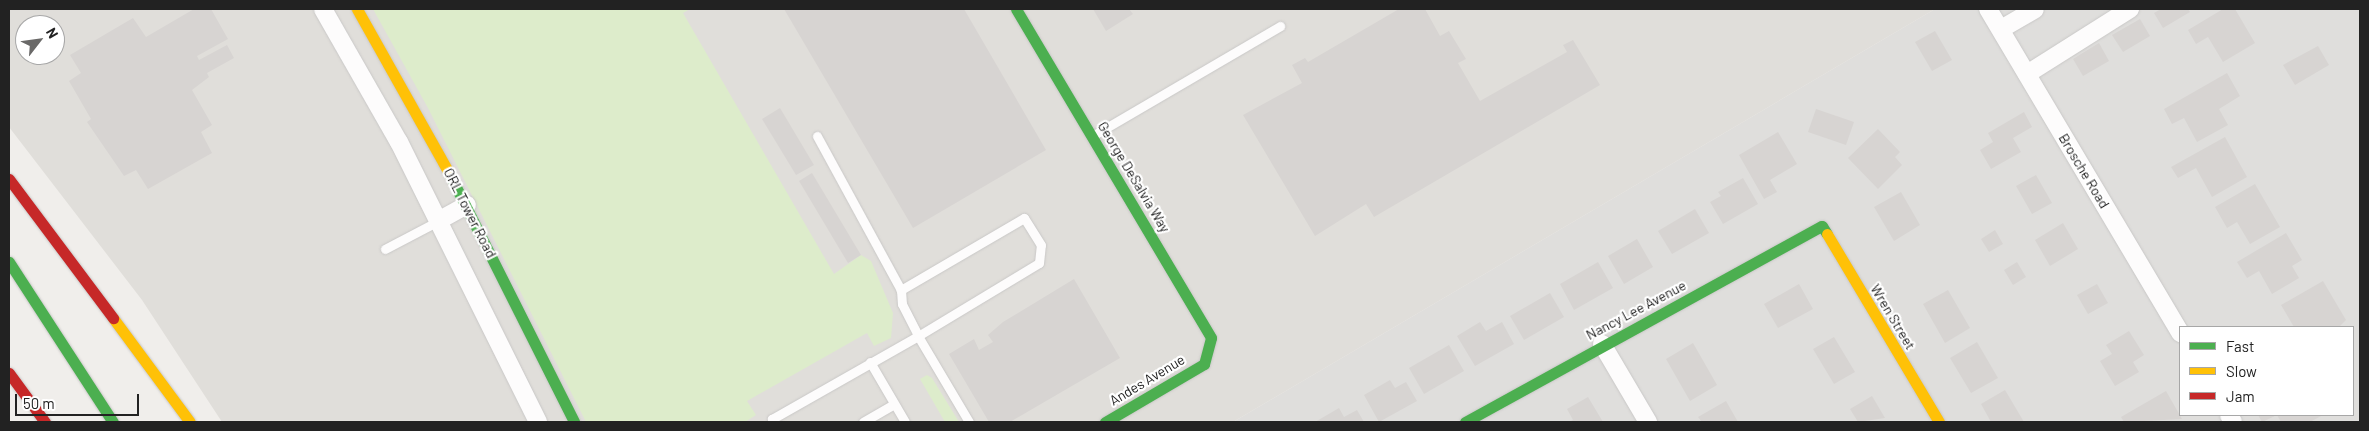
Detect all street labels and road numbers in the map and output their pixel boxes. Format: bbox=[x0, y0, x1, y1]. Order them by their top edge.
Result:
street label: George DeSalvia Way bbox=[1094, 119, 1174, 235]
street label: Brosche Road bbox=[2055, 131, 2113, 211]
street label: ORL Tower Road bbox=[440, 165, 500, 261]
street label: Nancy Lee Avenue bbox=[1583, 277, 1689, 343]
street label: Wren Street bbox=[1867, 281, 1919, 353]
street label: Andes Avenue bbox=[1106, 351, 1188, 409]

